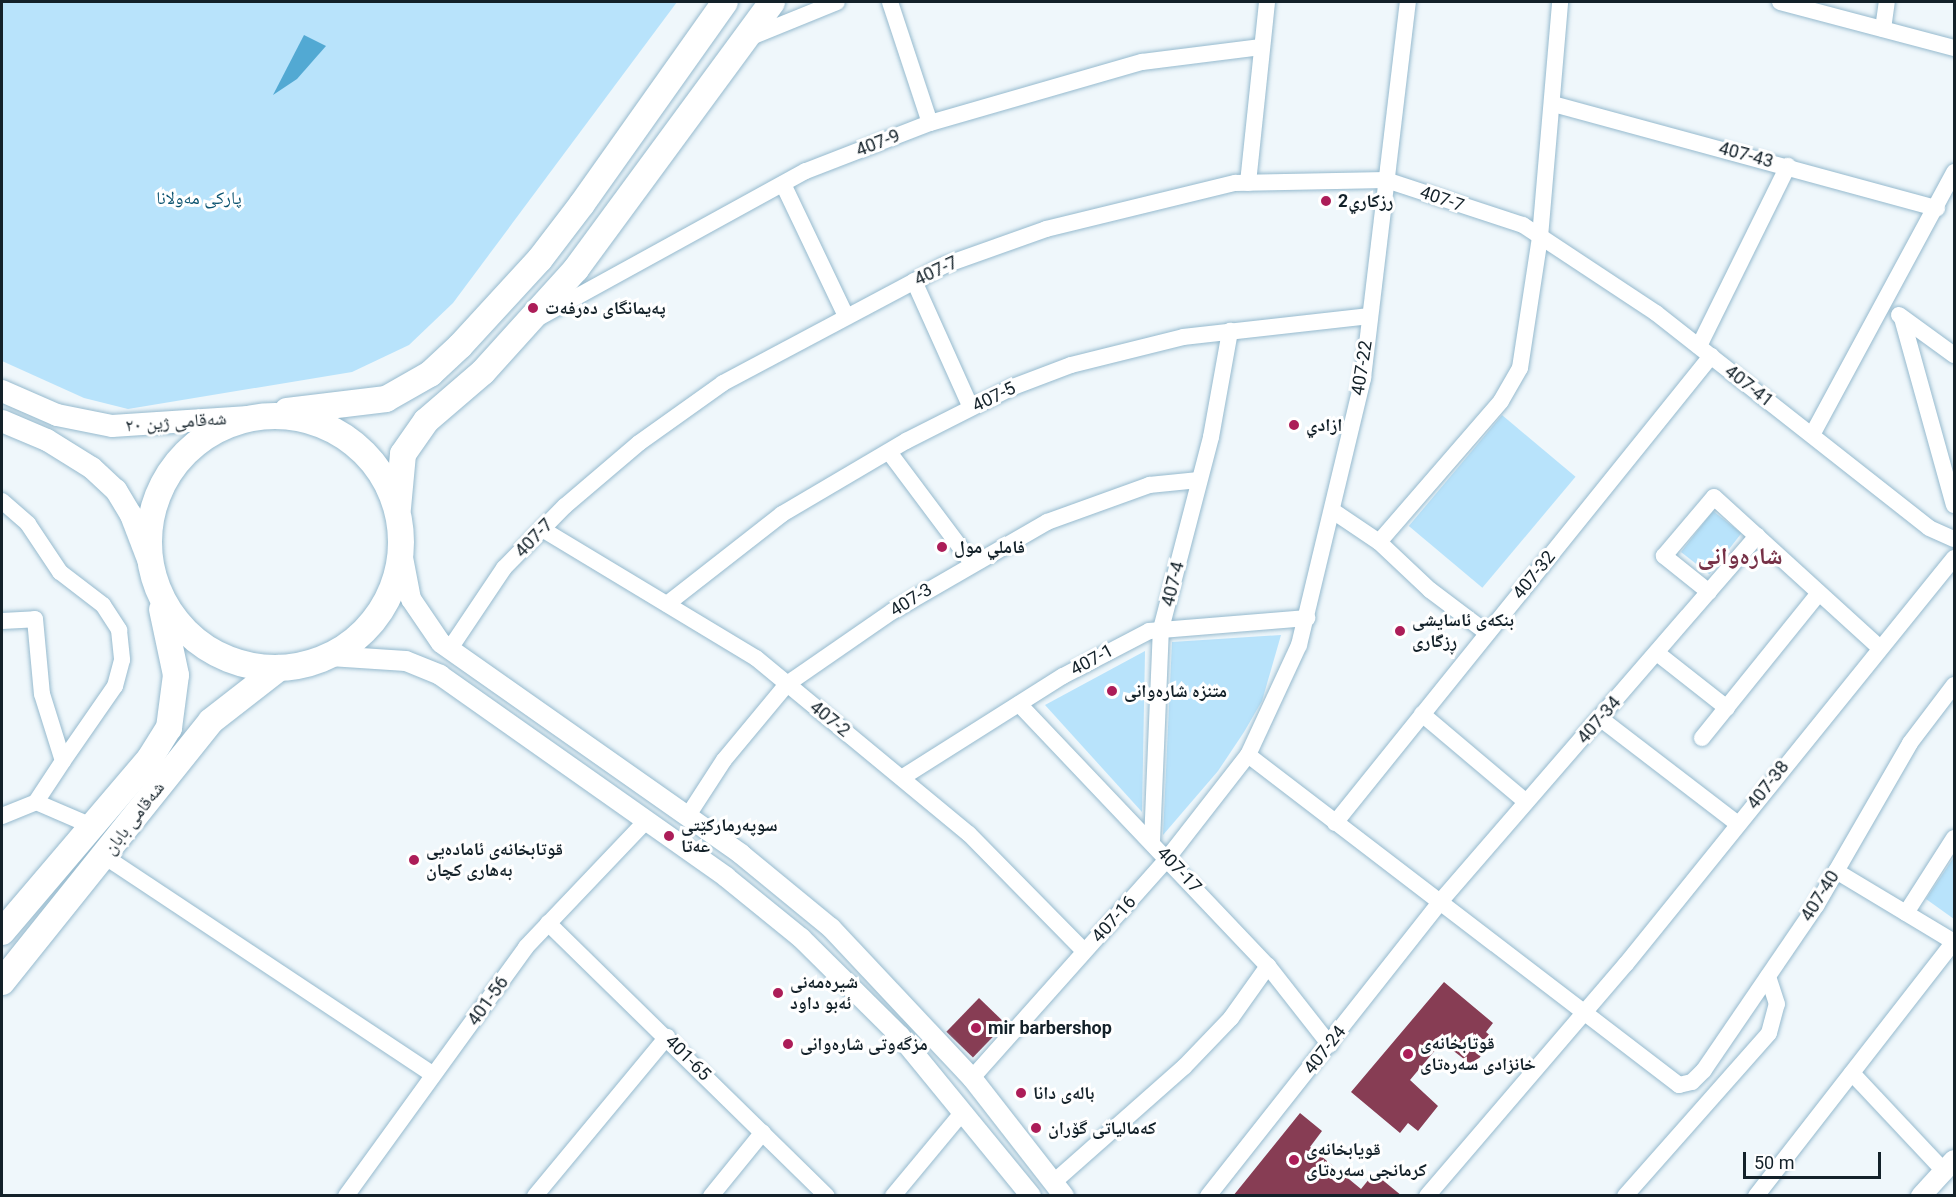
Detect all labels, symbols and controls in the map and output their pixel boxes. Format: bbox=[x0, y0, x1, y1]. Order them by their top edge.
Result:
street label: 407-9 bbox=[853, 125, 903, 161]
street label: 407-43 bbox=[1716, 137, 1776, 173]
street label: 407-7 bbox=[1417, 181, 1467, 217]
park label: پارکی مەولانا bbox=[156, 187, 242, 209]
place label: رزكاري2 bbox=[1338, 190, 1393, 212]
marker: رزكاري2 bbox=[1319, 194, 1333, 208]
street label: 407-7 bbox=[911, 252, 961, 290]
place label: پەیمانگای دەرفەت bbox=[545, 297, 666, 319]
marker: پەیمانگای دەرفەت bbox=[526, 301, 540, 315]
street label: 407-22 bbox=[1347, 339, 1377, 397]
street label: 407-41 bbox=[1720, 360, 1778, 412]
street label: 407-5 bbox=[969, 377, 1019, 417]
street label: شەقامی ژین ٢٠ bbox=[125, 408, 227, 436]
place label: ازادي bbox=[1306, 414, 1342, 436]
marker: ازادي bbox=[1287, 418, 1301, 432]
street label: 407-7 bbox=[510, 514, 558, 562]
place label: فاملي مول bbox=[954, 536, 1025, 558]
marker: فاملي مول bbox=[935, 540, 949, 554]
district label: شارەوانی bbox=[1698, 543, 1782, 571]
street label: 407-32 bbox=[1508, 547, 1560, 603]
street label: 407-4 bbox=[1157, 559, 1189, 609]
street label: 407-3 bbox=[886, 579, 936, 621]
place label: بنکەی ئاسایشی ڕزگاری bbox=[1412, 610, 1514, 652]
marker: بنکەی ئاسایشی ڕزگاری bbox=[1393, 624, 1407, 638]
street label: 407-1 bbox=[1067, 640, 1117, 680]
place label: متنزه شارەوانی bbox=[1124, 680, 1227, 702]
marker: متنزه شارەوانی bbox=[1105, 684, 1119, 698]
street label: 407-34 bbox=[1573, 692, 1625, 748]
street label: 407-2 bbox=[806, 696, 854, 742]
street label: 407-38 bbox=[1742, 756, 1794, 814]
street label: شەقامی بابان bbox=[99, 777, 169, 859]
place label: سوپەرمارکێتی عەتا bbox=[681, 815, 778, 858]
marker: سوپەرمارکێتی عەتا bbox=[662, 829, 676, 843]
place label: قوتابخانەی ئامادەیی بەهاری کچان bbox=[426, 839, 563, 882]
street label: 407-17 bbox=[1152, 842, 1206, 898]
marker: قوتابخانەی ئامادەیی بەهاری کچان bbox=[407, 853, 421, 867]
street label: 407-40 bbox=[1796, 867, 1844, 925]
street label: 407-16 bbox=[1087, 891, 1141, 947]
street label: 401-56 bbox=[463, 972, 513, 1030]
place label: شیرەمەنی ئەبو داود bbox=[790, 972, 858, 1014]
marker: شیرەمەنی ئەبو داود bbox=[771, 986, 785, 1000]
place label: mir barbershop bbox=[988, 1017, 1112, 1039]
marker: mir barbershop bbox=[969, 1021, 983, 1035]
street label: 407-24 bbox=[1299, 1021, 1351, 1079]
street label: 401-65 bbox=[661, 1031, 715, 1085]
place label: مزگەوتی شارەوانی bbox=[800, 1033, 928, 1055]
place label: قوتابخانەی خانزادی سەرەتای bbox=[1420, 1033, 1536, 1076]
marker: مزگەوتی شارەوانی bbox=[781, 1037, 795, 1051]
marker: قوتابخانەی خانزادی سەرەتای bbox=[1401, 1047, 1415, 1061]
place label: بالەی دانا bbox=[1033, 1082, 1094, 1104]
marker: بالەی دانا bbox=[1014, 1086, 1028, 1100]
place label: کەمالیاتی گۆران bbox=[1048, 1117, 1156, 1139]
marker: کەمالیاتی گۆران bbox=[1029, 1121, 1043, 1135]
place label: قویابخانەی کرمانجی سەرەتای bbox=[1306, 1139, 1427, 1182]
scale bar bbox=[1746, 1140, 1884, 1178]
text: 50 m bbox=[1754, 1152, 1794, 1173]
marker: قویابخانەی کرمانجی سەرەتای bbox=[1287, 1153, 1301, 1167]

